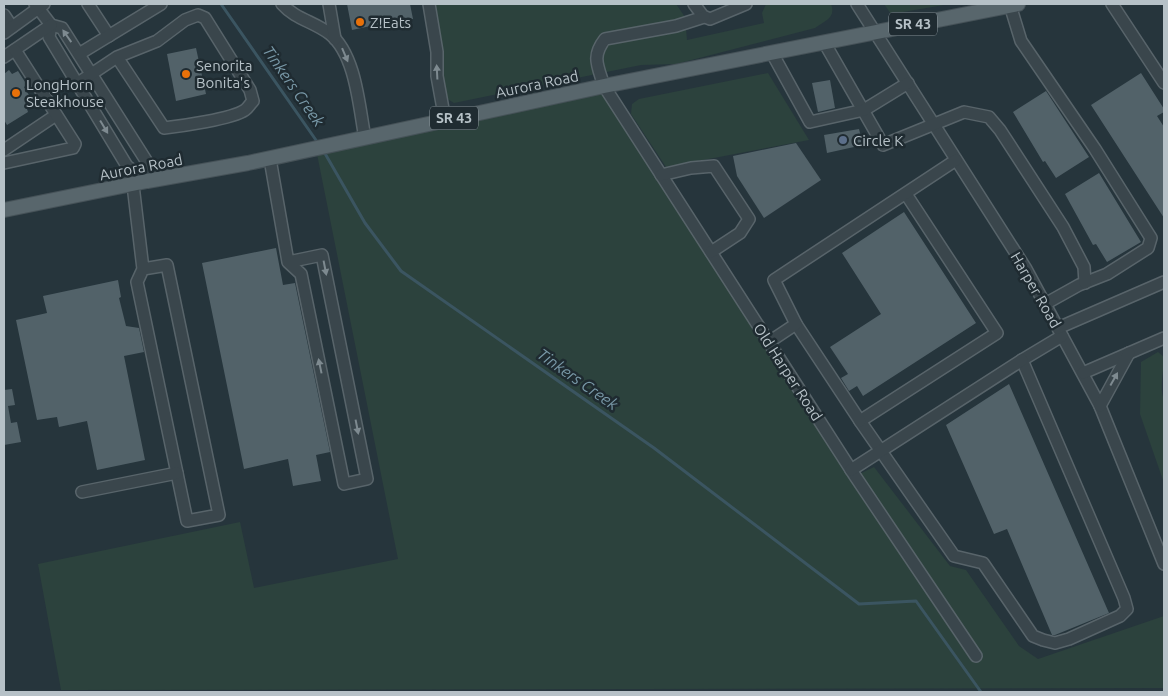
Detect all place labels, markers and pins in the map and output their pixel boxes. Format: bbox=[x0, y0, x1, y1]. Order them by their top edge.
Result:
place label: Z!Eats bbox=[370, 14, 411, 31]
marker: Z!Eats bbox=[354, 16, 366, 28]
place label: Senorita Bonita's bbox=[196, 57, 252, 91]
marker: Senorita Bonita's bbox=[180, 68, 192, 80]
place label: LongHorn Steakhouse bbox=[26, 76, 104, 110]
marker: LongHorn Steakhouse bbox=[10, 87, 22, 99]
place label: Circle K bbox=[853, 132, 903, 149]
marker: Circle K bbox=[837, 134, 849, 146]

